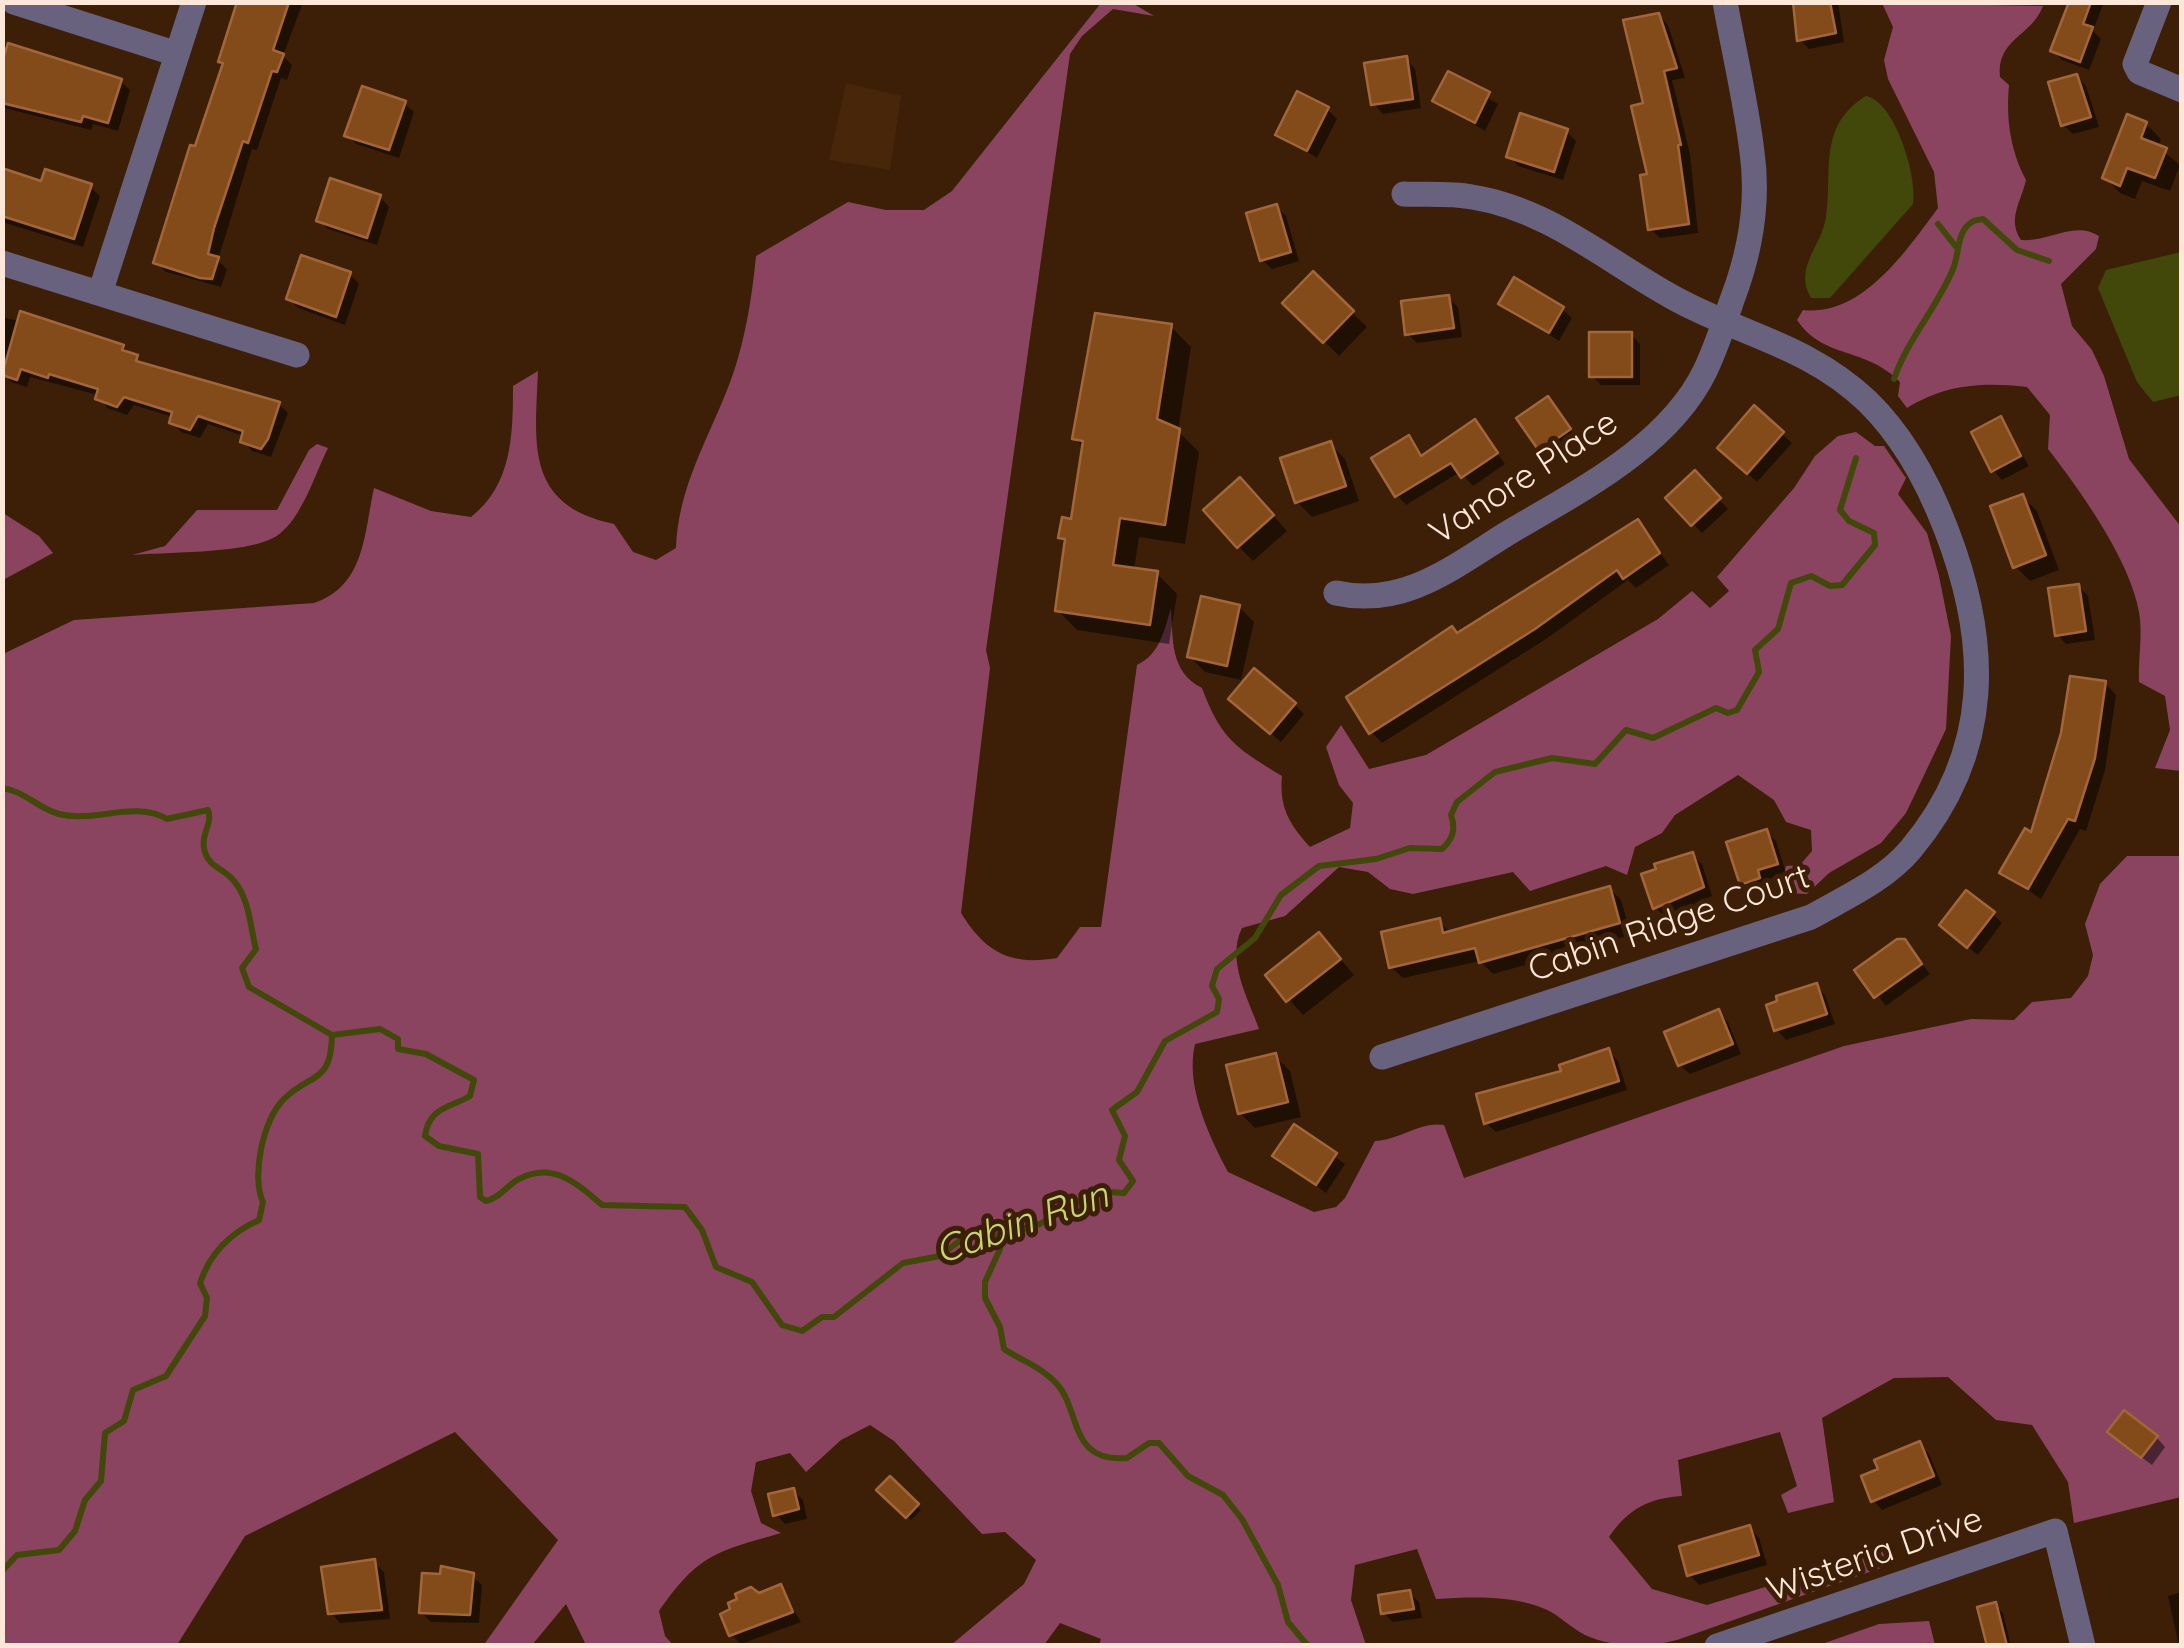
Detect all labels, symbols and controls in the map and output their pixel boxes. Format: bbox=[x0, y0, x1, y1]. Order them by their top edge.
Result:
street label: Vanore Place bbox=[1422, 402, 1626, 554]
street label: Cabin Ridge Court bbox=[1523, 856, 1815, 992]
water label: Cabin Run bbox=[929, 1173, 1115, 1275]
street label: Wisteria Drive bbox=[1762, 1498, 1988, 1612]

